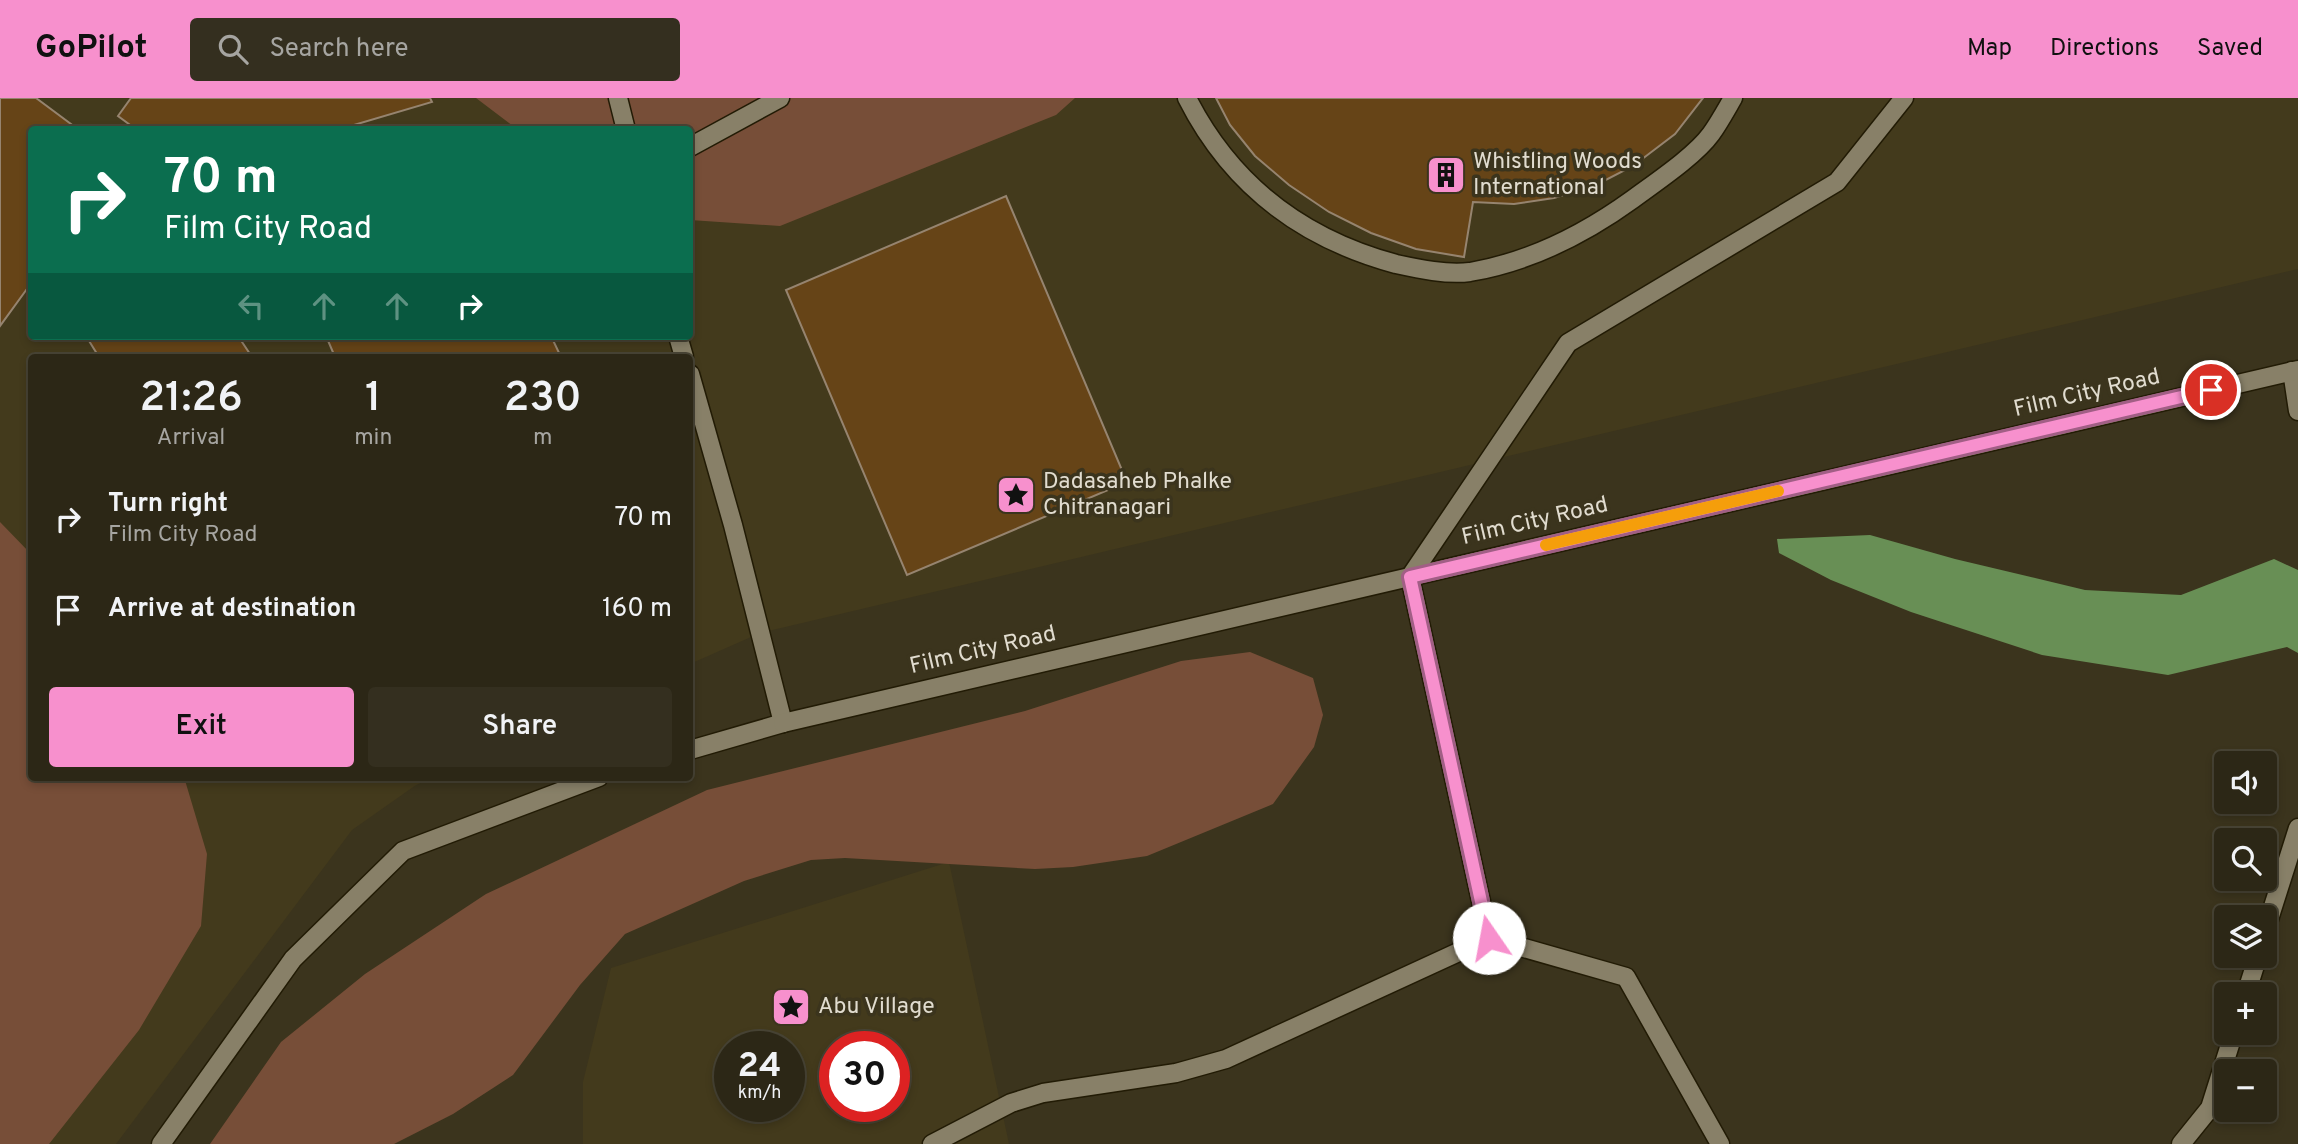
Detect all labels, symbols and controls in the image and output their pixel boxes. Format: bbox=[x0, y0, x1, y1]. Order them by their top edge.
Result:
search box bbox=[190, 18, 680, 81]
text: GoPilot bbox=[35, 28, 148, 70]
icon: search bbox=[214, 30, 252, 68]
text: Search here bbox=[270, 33, 408, 66]
text: Map bbox=[1967, 34, 2012, 64]
text: Directions bbox=[2050, 34, 2159, 64]
text: Saved bbox=[2197, 34, 2263, 64]
place label: Whistling Woods International bbox=[1473, 148, 1642, 203]
text: 70 m bbox=[164, 149, 278, 211]
icon: right bbox=[49, 154, 140, 245]
building icon: Whistling Woods International bbox=[1425, 154, 1467, 196]
text: Film City Road bbox=[164, 210, 372, 250]
icon: left bbox=[232, 287, 270, 325]
icon: ahead bbox=[305, 287, 343, 325]
icon: ahead bbox=[378, 287, 416, 325]
icon: right bbox=[451, 287, 489, 325]
pin bbox=[2181, 360, 2241, 420]
street label: Film City Road bbox=[2011, 363, 2163, 425]
icon: arrive bbox=[2192, 371, 2230, 409]
text: 21:26 bbox=[139, 373, 243, 426]
text: 1 bbox=[365, 373, 381, 426]
text: 230 bbox=[504, 373, 582, 426]
text: Arrival bbox=[157, 424, 225, 453]
text: min bbox=[354, 424, 392, 453]
text: m bbox=[533, 424, 552, 453]
place label: Dadasaheb Phalke Chitranagari bbox=[1043, 468, 1232, 523]
place icon: Dadasaheb Phalke Chitranagari bbox=[995, 474, 1037, 516]
text: Turn right bbox=[108, 488, 228, 521]
street label: Film City Road bbox=[1459, 491, 1611, 553]
icon: right bbox=[49, 500, 87, 538]
text: 70 m bbox=[614, 502, 672, 535]
text: Film City Road bbox=[108, 521, 258, 550]
icon: arrive bbox=[49, 591, 87, 629]
text: Arrive at destination bbox=[108, 593, 356, 626]
text: 160 m bbox=[602, 593, 672, 626]
street label: Film City Road bbox=[907, 620, 1059, 682]
button: Exit bbox=[49, 687, 354, 767]
button: Share bbox=[368, 687, 672, 767]
map controls bbox=[2214, 751, 2277, 1122]
button: sound bbox=[2214, 751, 2277, 814]
button: search bbox=[2214, 828, 2277, 891]
position arrow bbox=[1452, 901, 1526, 975]
button: layers bbox=[2214, 905, 2277, 968]
button: + bbox=[2214, 982, 2277, 1045]
place icon: Abu Village bbox=[770, 986, 812, 1028]
place label: Abu Village bbox=[818, 993, 935, 1022]
speed limit sign: 30 bbox=[819, 1031, 910, 1122]
text: 24 bbox=[738, 1045, 781, 1089]
button: − bbox=[2214, 1059, 2277, 1122]
text: km/h bbox=[738, 1082, 781, 1105]

